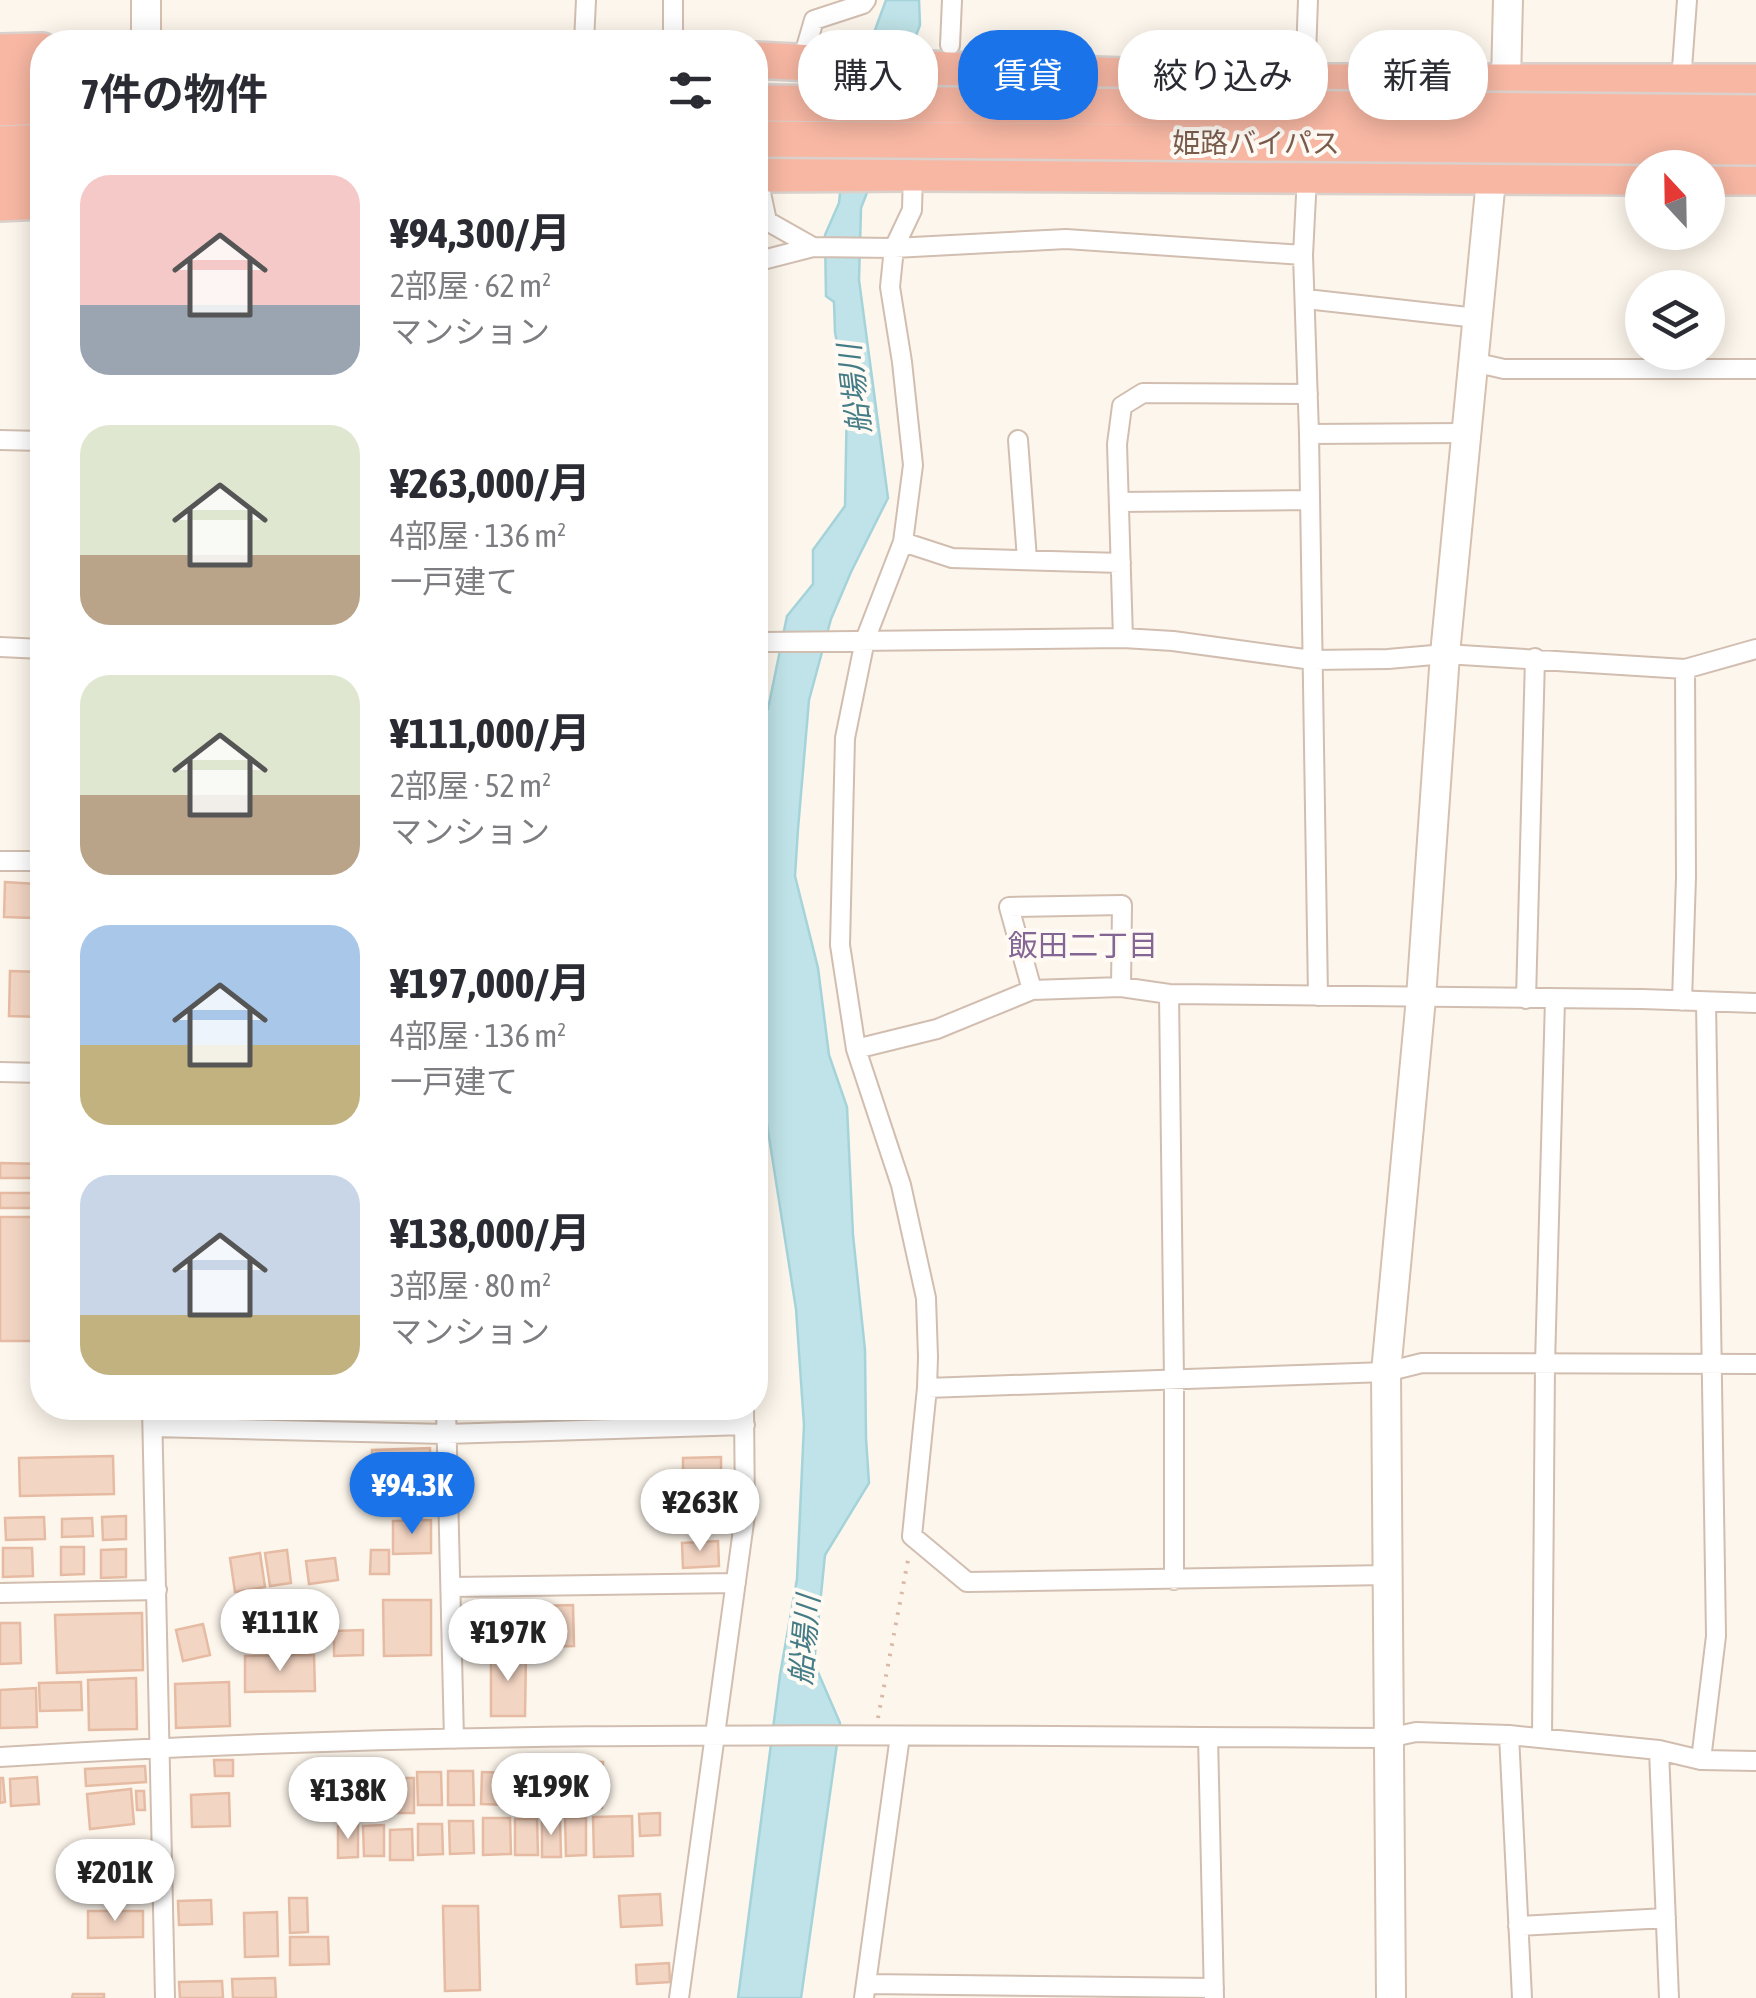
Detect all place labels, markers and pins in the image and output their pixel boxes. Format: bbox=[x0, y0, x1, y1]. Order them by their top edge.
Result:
pin: ¥94.3K bbox=[331, 1452, 493, 1537]
pin: ¥263K bbox=[630, 1469, 770, 1554]
pin: ¥111K bbox=[210, 1589, 350, 1674]
pin: ¥197K bbox=[438, 1599, 578, 1684]
pin: ¥199K bbox=[481, 1753, 621, 1838]
pin: ¥138K bbox=[278, 1757, 418, 1842]
pin: ¥201K bbox=[45, 1839, 185, 1924]

